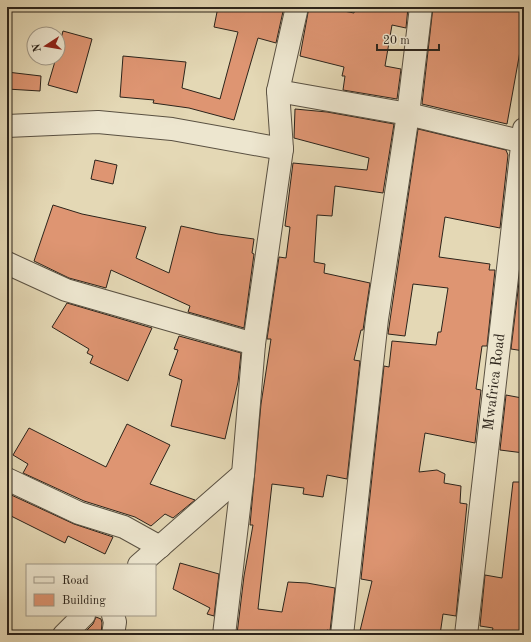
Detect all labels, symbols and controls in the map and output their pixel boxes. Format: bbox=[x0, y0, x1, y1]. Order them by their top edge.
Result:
north arrow bbox=[26, 26, 66, 66]
scale bar bbox=[377, 26, 439, 52]
text: 20 m bbox=[383, 35, 410, 47]
text: N bbox=[31, 42, 44, 53]
street label: Mwafrica Road bbox=[482, 332, 508, 431]
legend bbox=[26, 564, 156, 616]
text: Road bbox=[62, 575, 89, 587]
text: Building bbox=[62, 595, 106, 607]

